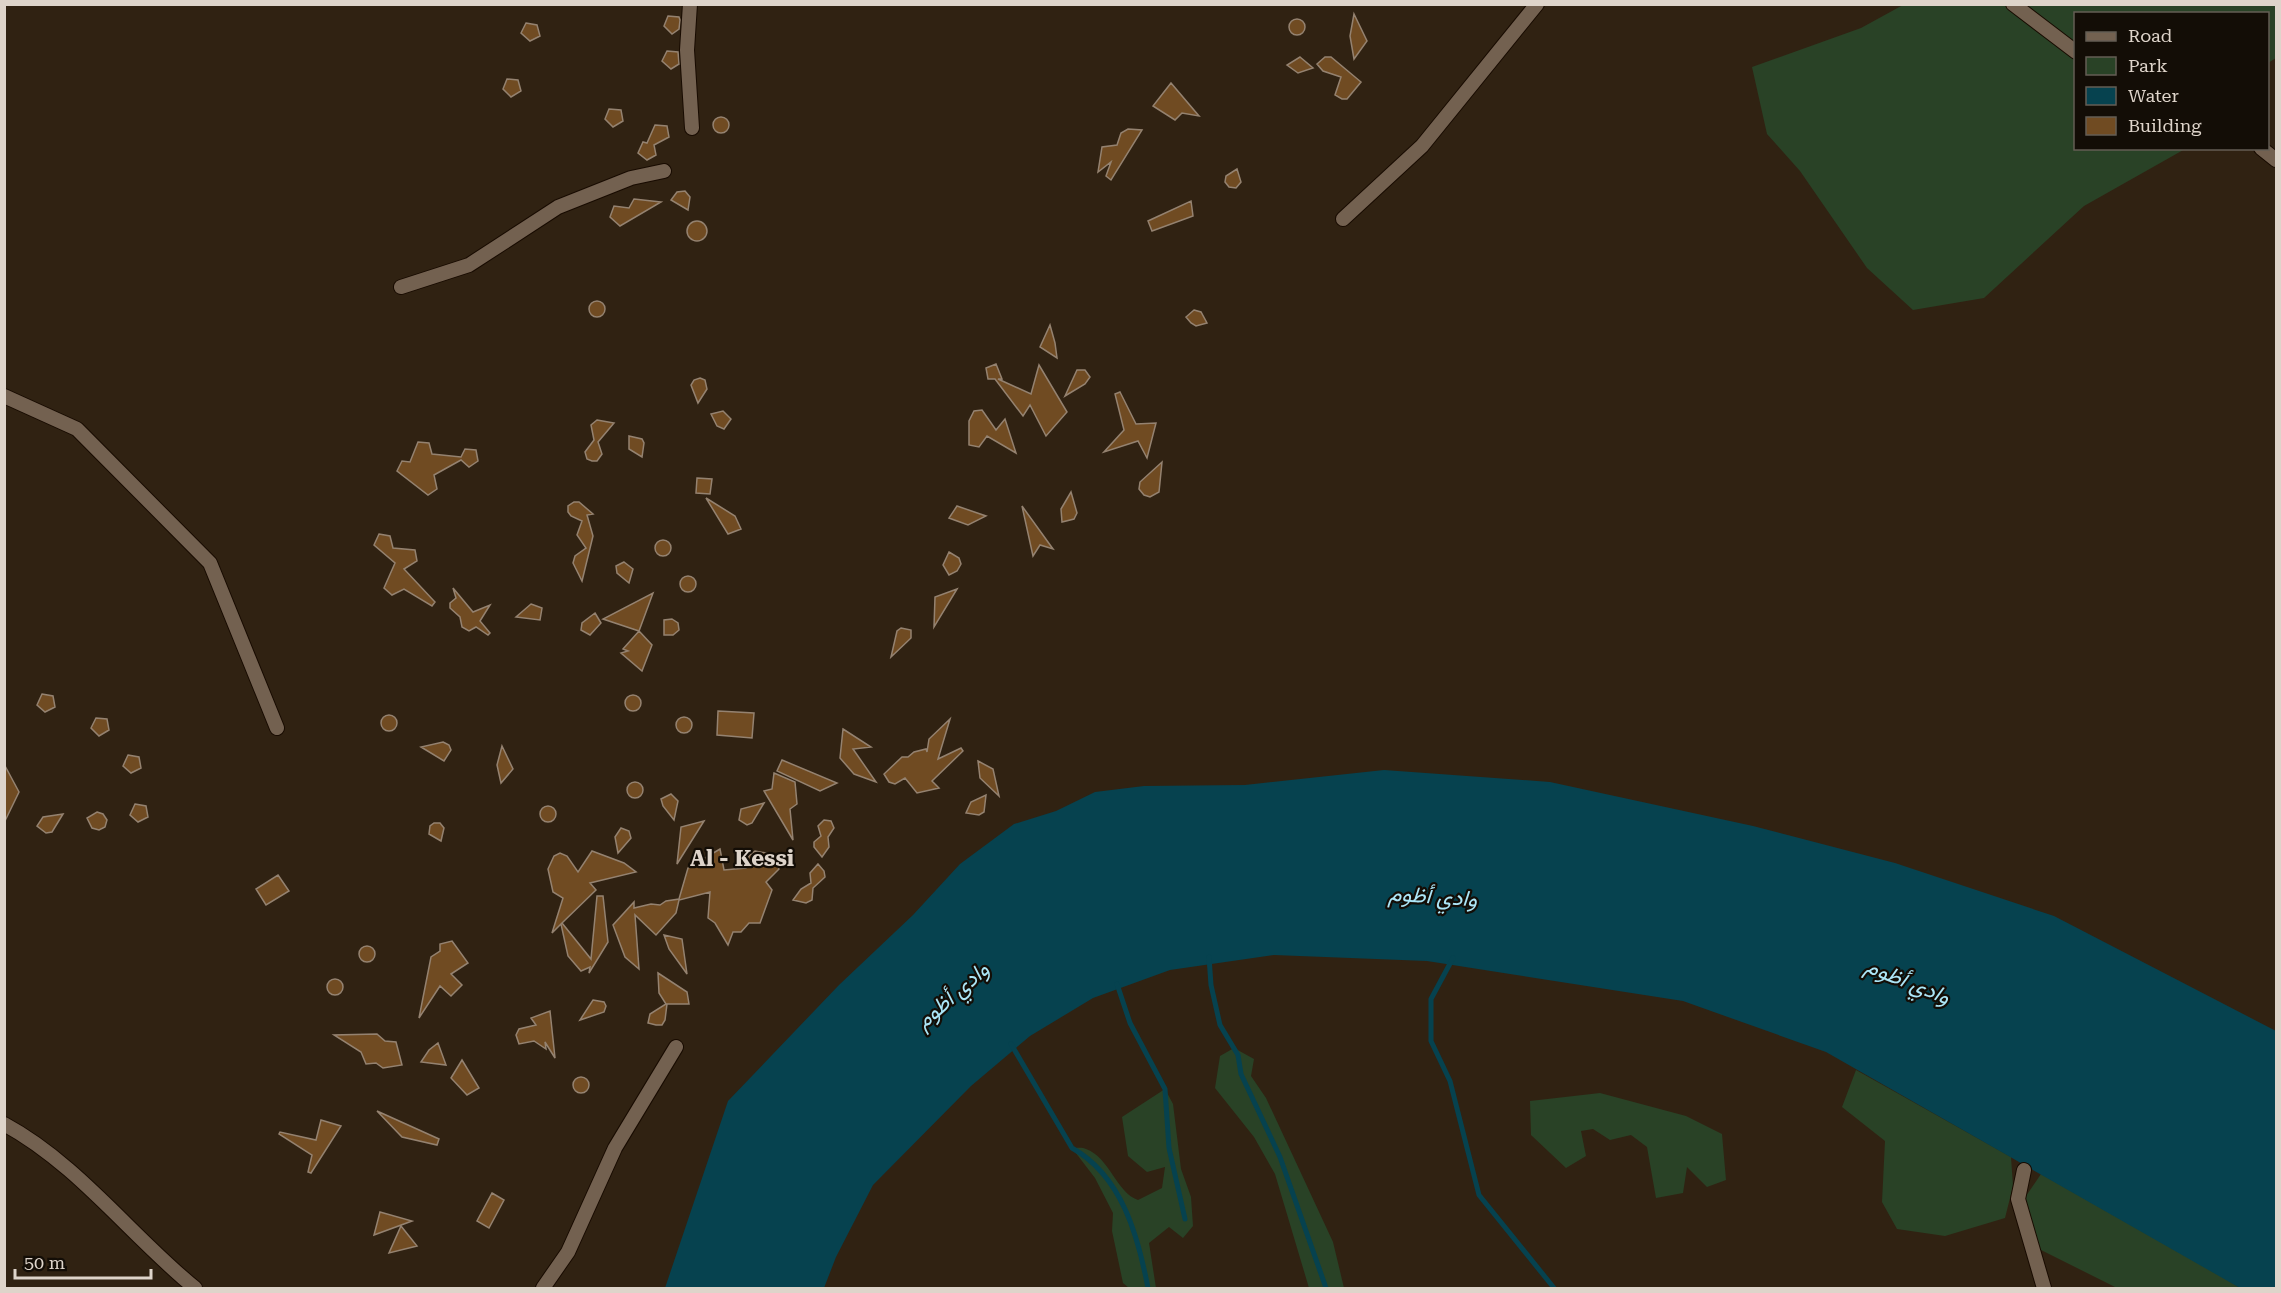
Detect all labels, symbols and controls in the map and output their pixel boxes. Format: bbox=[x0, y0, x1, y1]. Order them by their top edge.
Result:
legend bbox=[2074, 12, 2269, 150]
text: Road bbox=[2128, 25, 2173, 46]
text: Park bbox=[2128, 55, 2168, 76]
text: Water bbox=[2128, 85, 2179, 106]
text: Building bbox=[2128, 115, 2202, 136]
district label: Al - Kessi bbox=[690, 846, 794, 871]
water label: وادي أظوم bbox=[1386, 880, 1478, 917]
water label: وادي أظوم bbox=[1859, 952, 1954, 1014]
water label: وادي أظوم bbox=[910, 956, 997, 1038]
scale bar bbox=[15, 1242, 152, 1280]
text: 50 m bbox=[24, 1252, 65, 1273]

